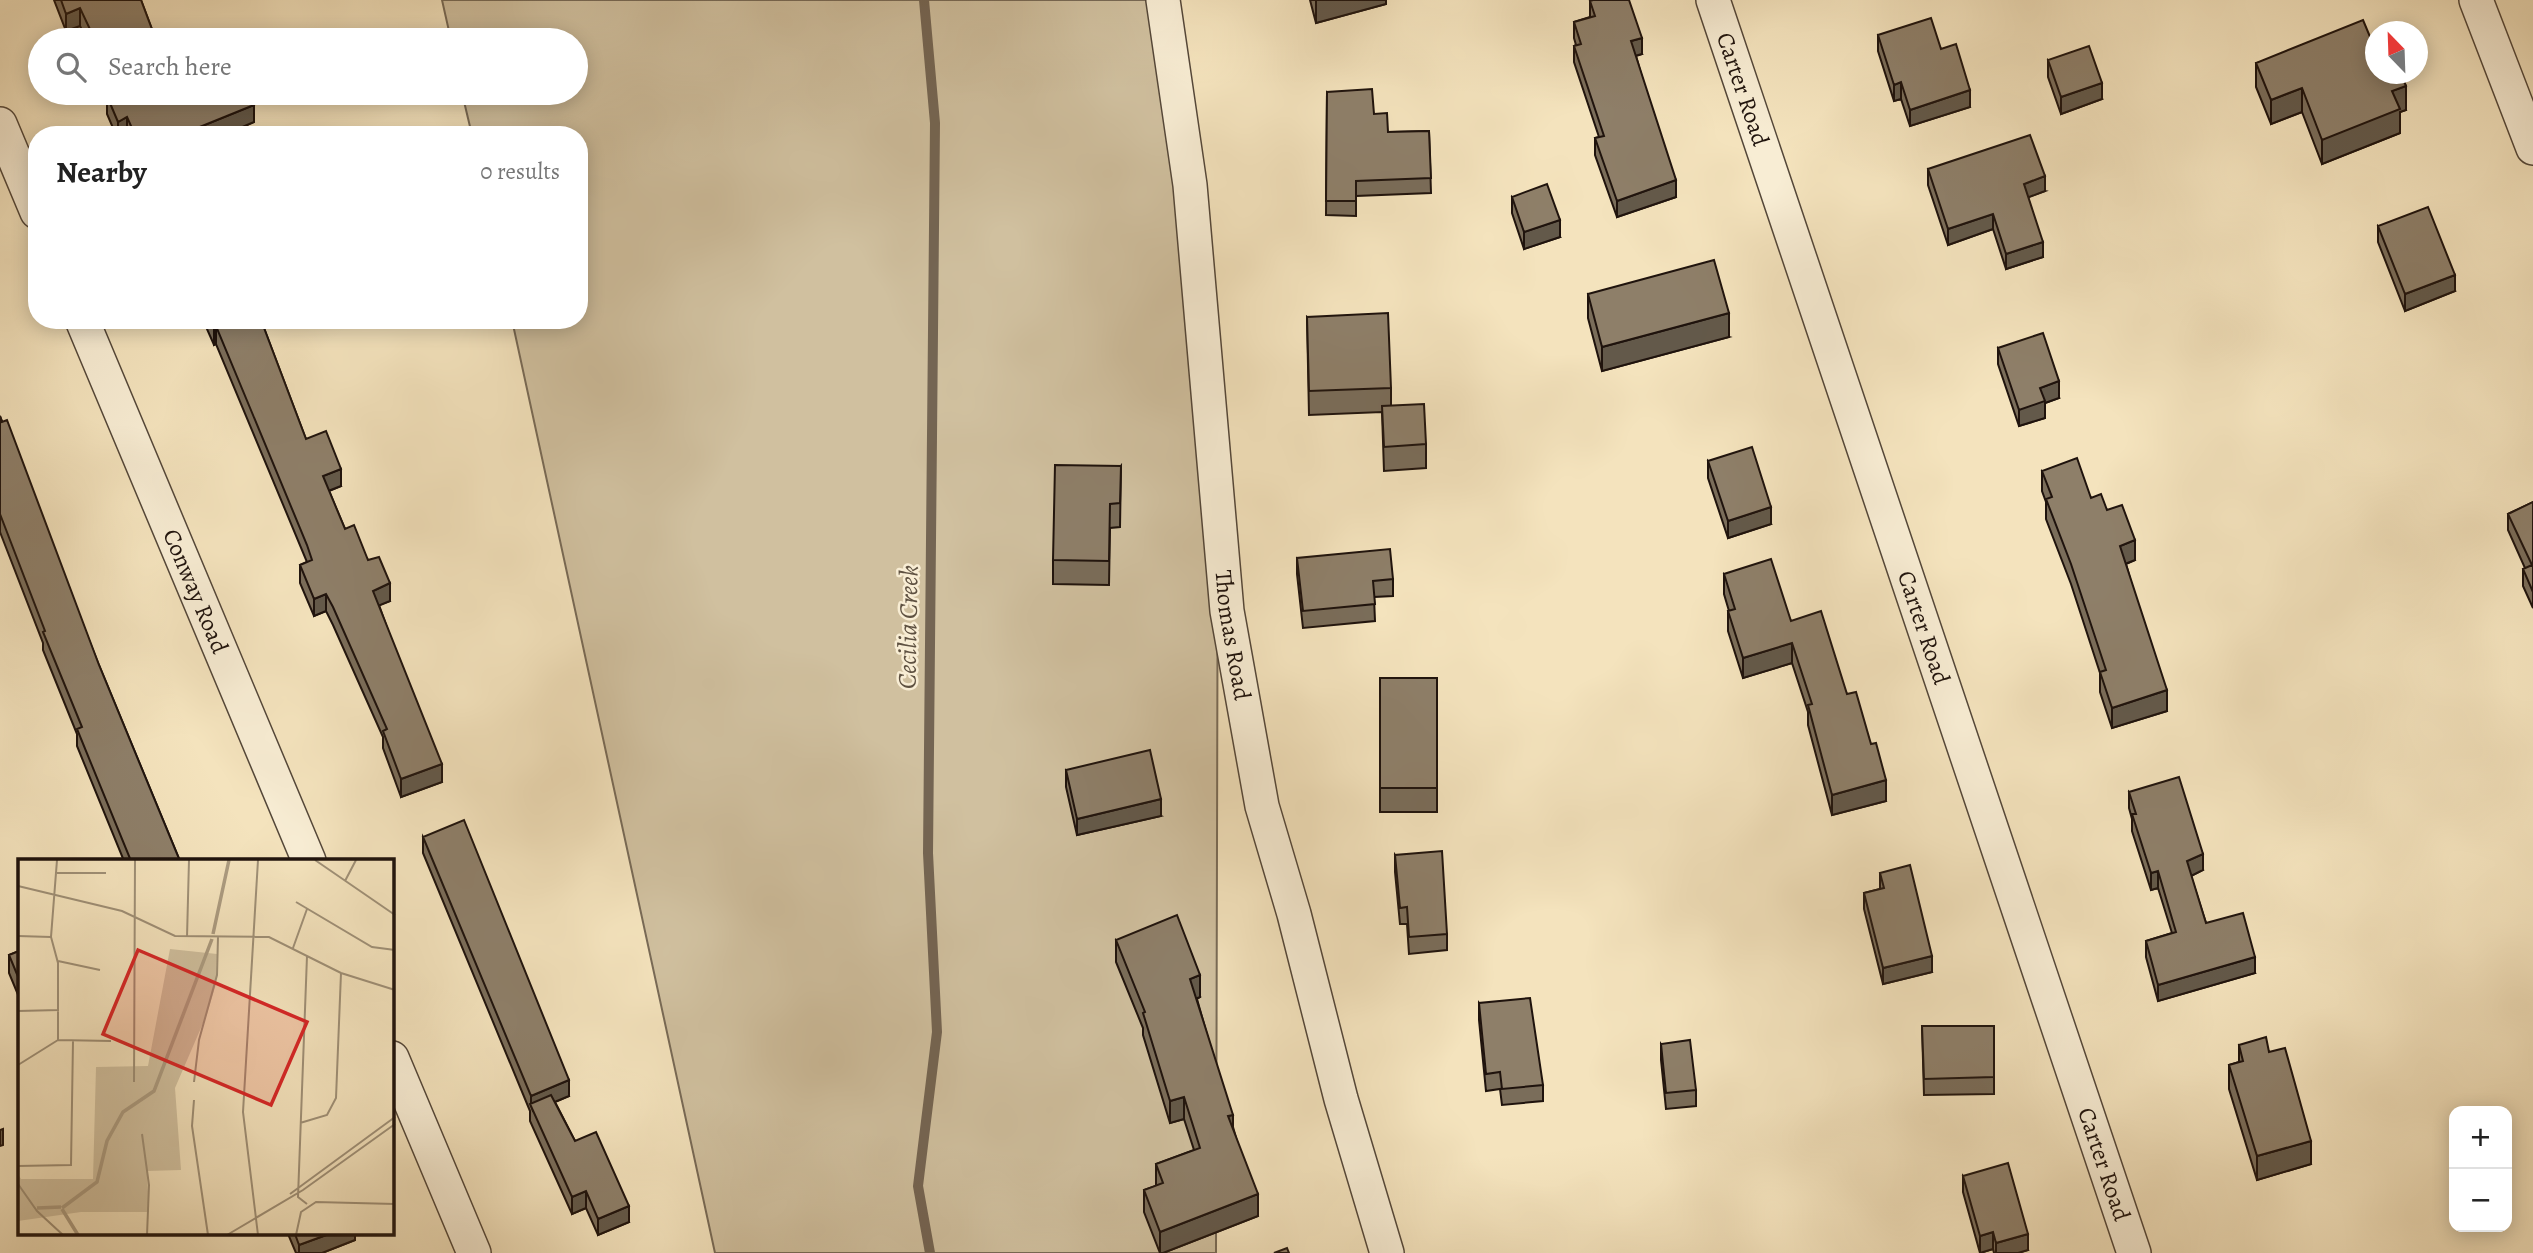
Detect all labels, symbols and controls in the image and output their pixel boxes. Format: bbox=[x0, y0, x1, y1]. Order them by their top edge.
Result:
north arrow bbox=[2365, 21, 2428, 84]
search box bbox=[28, 28, 588, 105]
street label: Carter Road bbox=[1709, 28, 1777, 150]
icon: search bbox=[52, 48, 90, 86]
text: Search here bbox=[108, 49, 232, 84]
text: Nearby bbox=[56, 152, 147, 192]
text: 0 results bbox=[480, 156, 560, 187]
street label: Conway Road bbox=[155, 524, 236, 658]
water label: Cecilia Creek bbox=[889, 565, 927, 689]
street label: Carter Road bbox=[1890, 566, 1958, 689]
street label: Thomas Road bbox=[1207, 569, 1259, 703]
inset map bbox=[18, 859, 394, 1236]
street label: Carter Road bbox=[2070, 1103, 2138, 1225]
map controls bbox=[2449, 1106, 2512, 1232]
button: + bbox=[2449, 1106, 2512, 1169]
button: − bbox=[2449, 1169, 2512, 1232]

